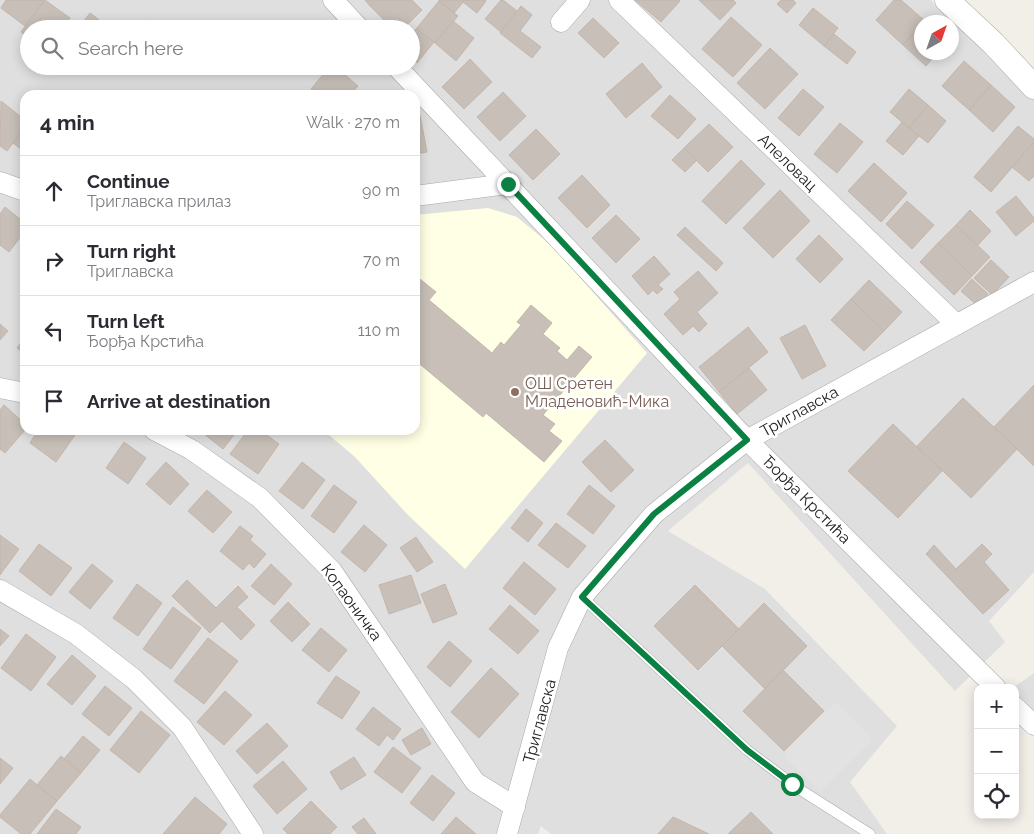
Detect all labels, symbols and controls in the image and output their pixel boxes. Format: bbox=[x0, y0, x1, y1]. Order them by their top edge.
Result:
north arrow bbox=[914, 15, 959, 60]
search box bbox=[20, 20, 420, 75]
icon: search bbox=[38, 34, 66, 62]
text: Search here bbox=[78, 37, 184, 59]
text: 4 min bbox=[40, 110, 95, 135]
text: Walk · 270 m bbox=[306, 113, 400, 132]
street label: Апеловац bbox=[754, 130, 821, 195]
text: Continue bbox=[87, 170, 170, 192]
route end bbox=[497, 173, 520, 196]
icon: ahead bbox=[40, 177, 68, 205]
text: 90 m bbox=[362, 181, 400, 200]
text: Триглавска прилаз bbox=[87, 192, 231, 211]
text: Turn right bbox=[87, 240, 176, 262]
icon: right bbox=[40, 247, 68, 275]
text: 70 m bbox=[363, 251, 400, 270]
text: Триглавска bbox=[87, 262, 173, 281]
text: Turn left bbox=[87, 310, 164, 332]
icon: left bbox=[40, 317, 68, 345]
text: 110 m bbox=[358, 321, 400, 340]
text: Ђорђа Крстића bbox=[87, 332, 204, 351]
place label: ОШ Сретен Младеновић-Мика bbox=[525, 374, 669, 411]
street label: Триглавска bbox=[757, 382, 842, 441]
marker: ОШ Сретен Младеновић-Мика bbox=[509, 386, 521, 398]
icon: arrive bbox=[40, 387, 68, 415]
text: Arrive at destination bbox=[87, 390, 271, 412]
street label: Ђорђа Крстића bbox=[759, 451, 855, 547]
street label: Копаоничка bbox=[317, 560, 386, 645]
street label: Триглавска bbox=[519, 677, 560, 765]
map controls bbox=[974, 684, 1019, 819]
button: + bbox=[974, 684, 1019, 729]
button: − bbox=[974, 729, 1019, 774]
route start bbox=[781, 773, 804, 796]
button: locate bbox=[974, 774, 1019, 819]

